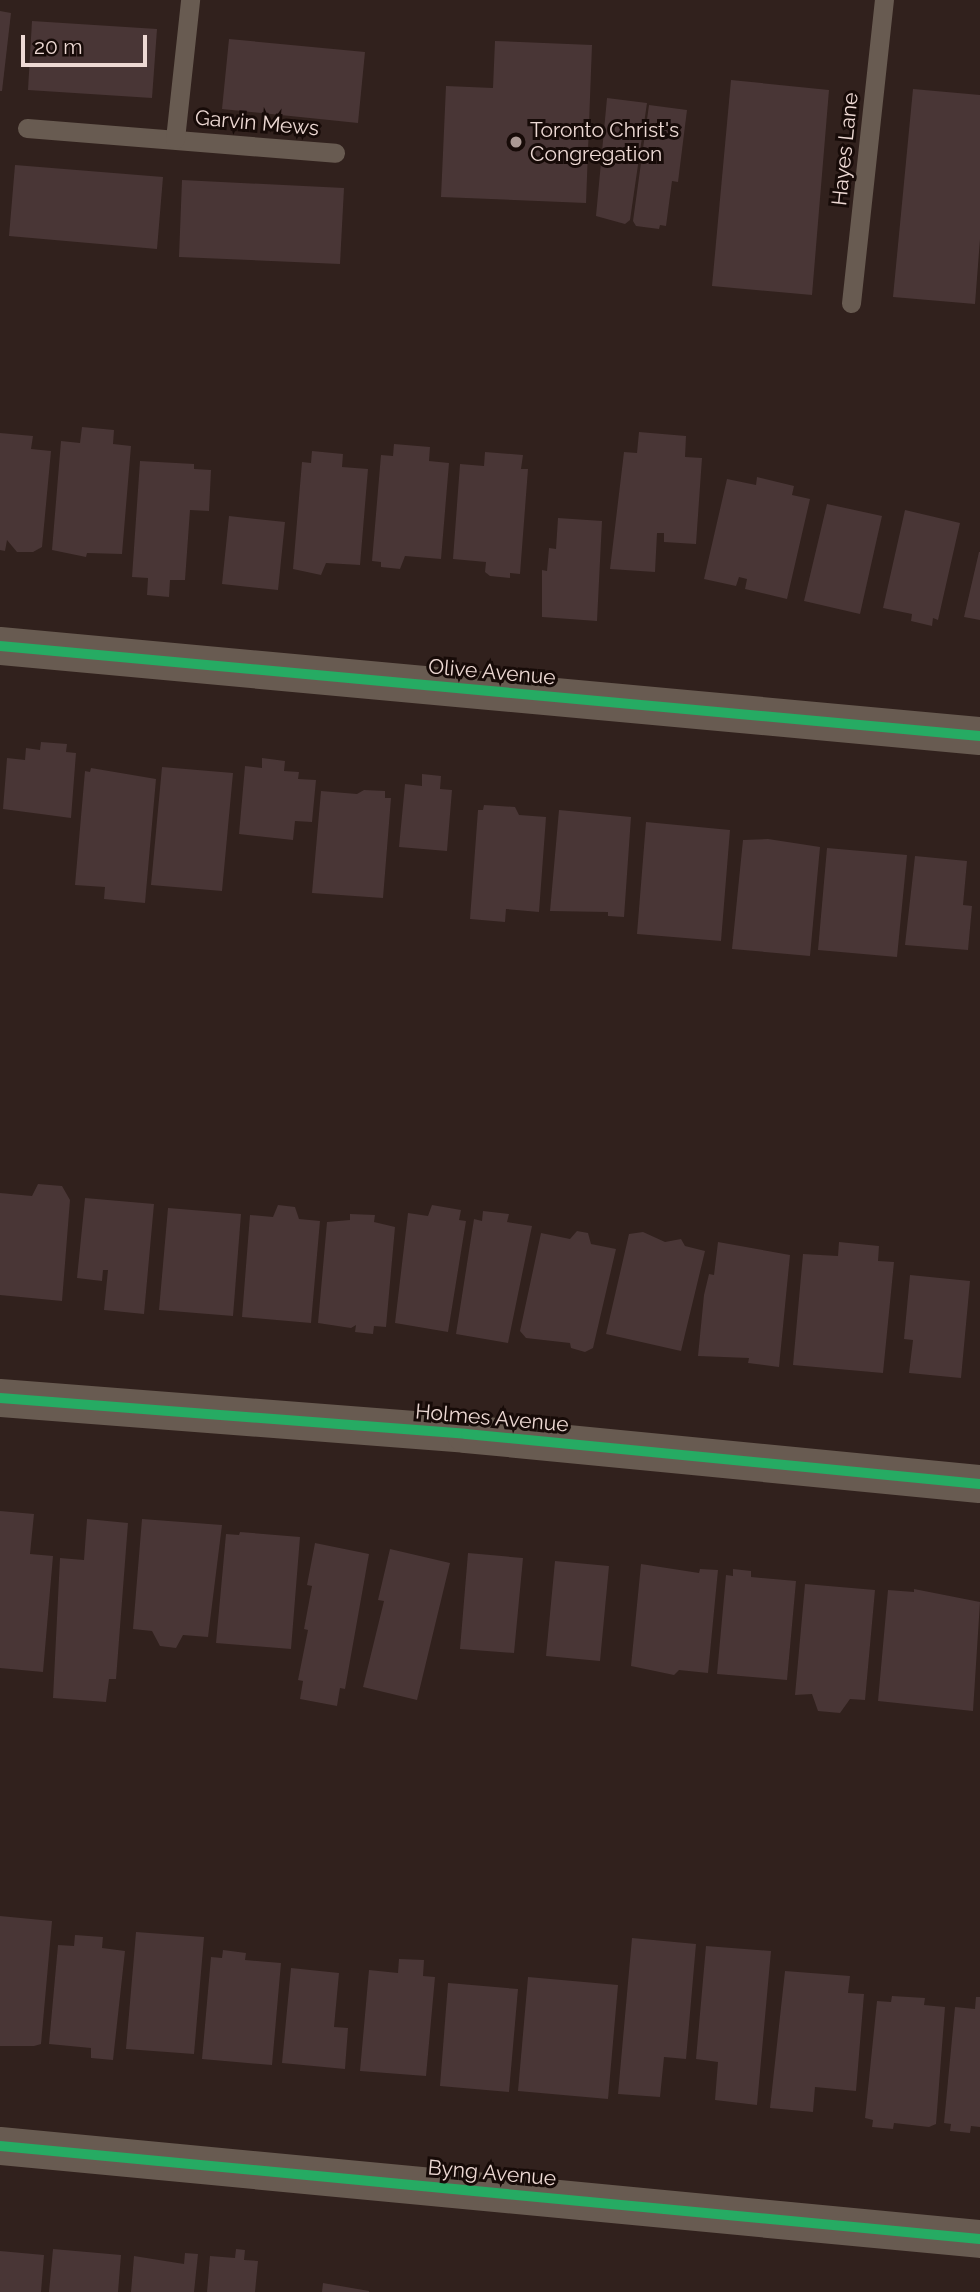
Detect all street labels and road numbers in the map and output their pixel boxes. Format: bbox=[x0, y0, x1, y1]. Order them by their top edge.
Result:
street label: Hayes Lane bbox=[827, 91, 863, 207]
street label: Garvin Mews bbox=[194, 105, 320, 141]
street label: Olive Avenue bbox=[427, 654, 557, 690]
street label: Holmes Avenue bbox=[414, 1399, 570, 1437]
street label: Byng Avenue bbox=[426, 2155, 558, 2191]

